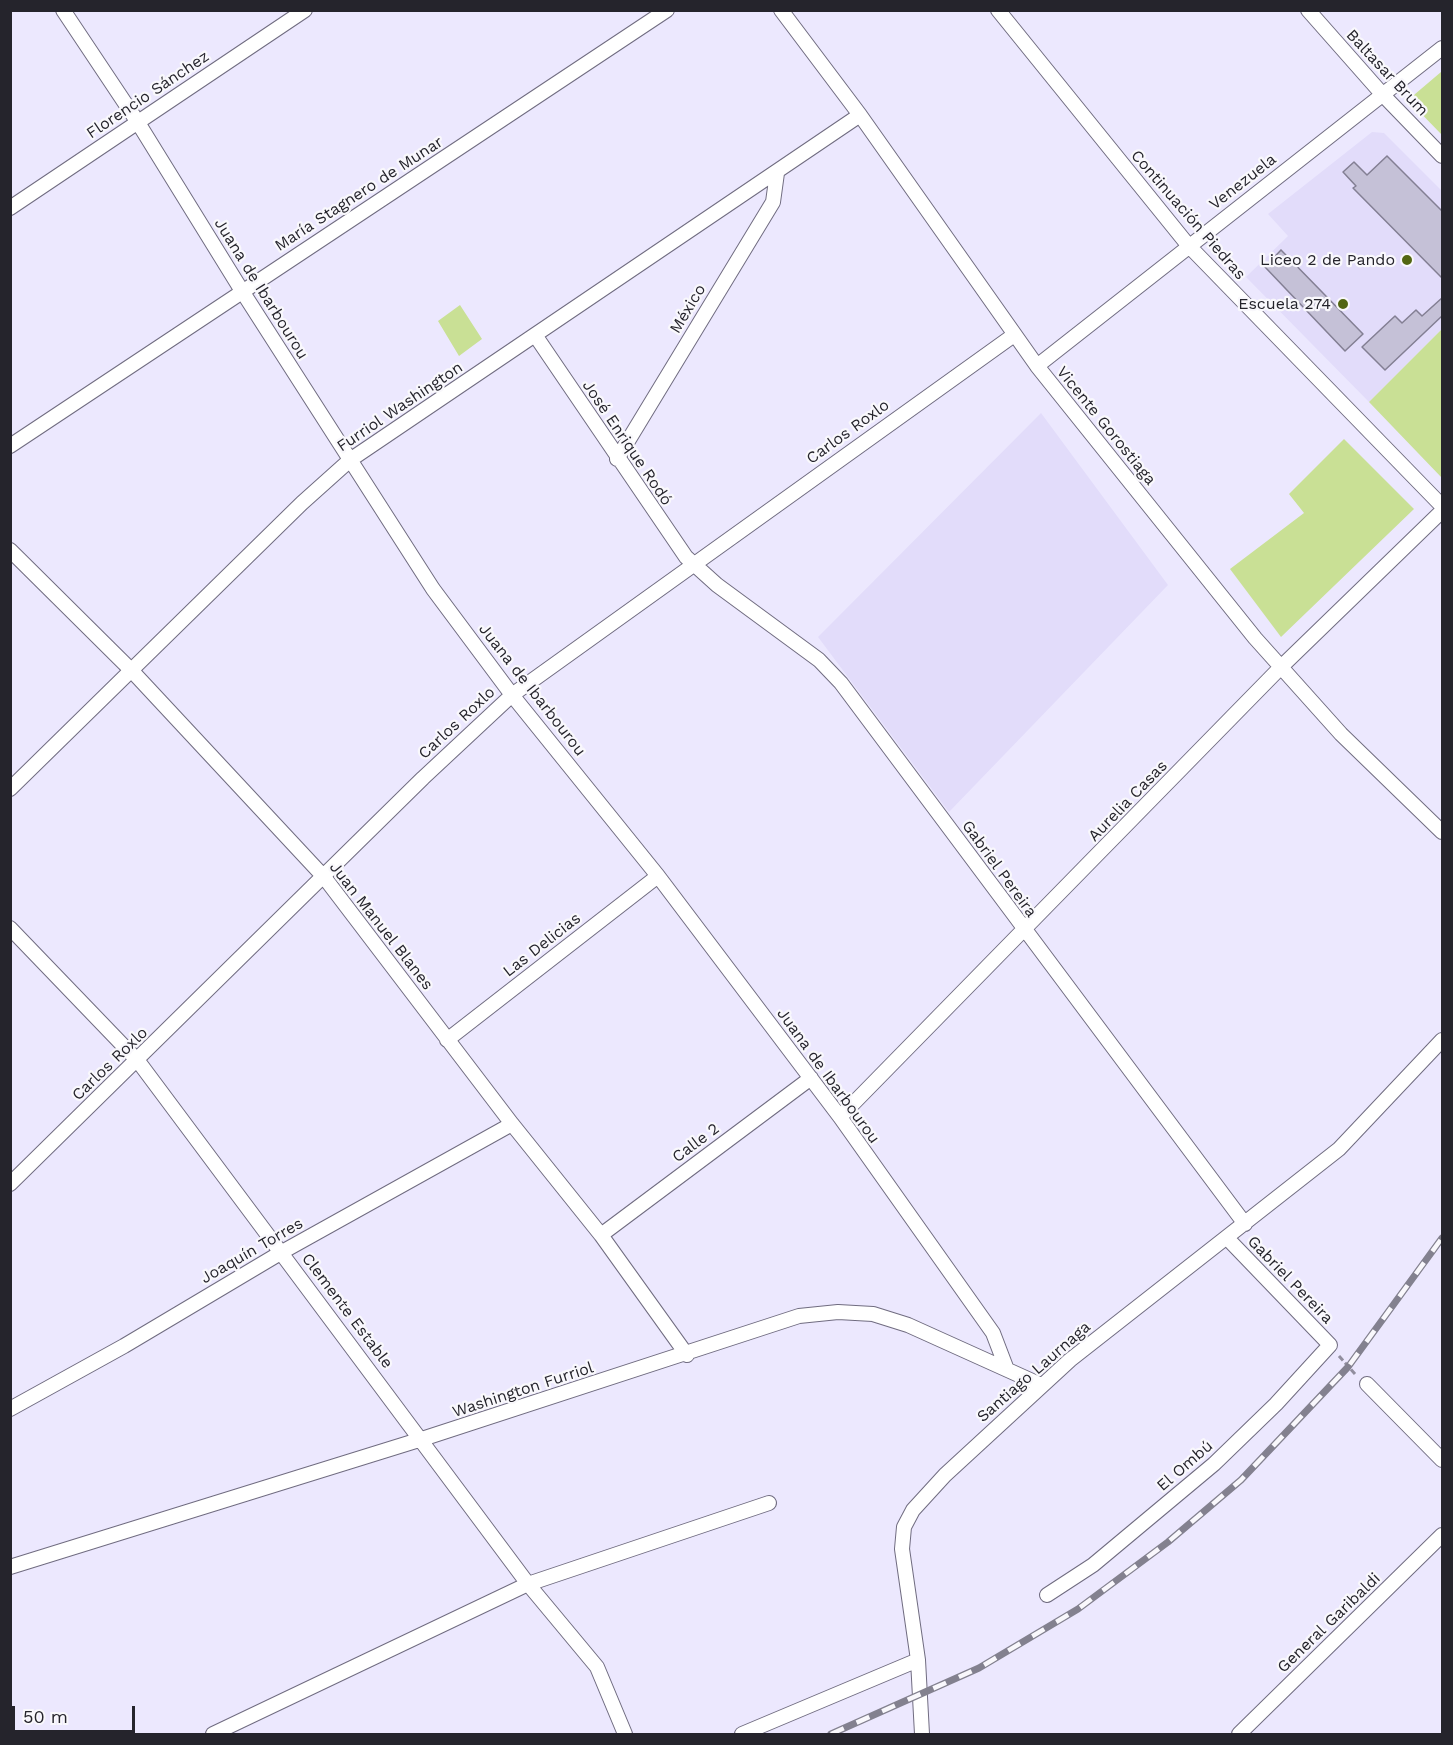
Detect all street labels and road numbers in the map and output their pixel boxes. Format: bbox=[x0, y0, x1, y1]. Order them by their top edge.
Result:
street label: Baltasar Brum bbox=[1342, 26, 1432, 120]
street label: Florencio Sánchez bbox=[83, 47, 213, 143]
street label: María Stagnero de Munar bbox=[271, 132, 447, 256]
street label: Continuación Piedras bbox=[1126, 146, 1250, 284]
street label: Venezuela bbox=[1206, 150, 1280, 214]
street label: Juana de Ibarbourou bbox=[210, 215, 312, 363]
street label: México bbox=[666, 281, 710, 337]
street label: Furriol Washington bbox=[334, 358, 466, 456]
street label: Vicente Gorostiaga bbox=[1052, 363, 1160, 489]
street label: José Enrique Rodó bbox=[578, 377, 676, 509]
street label: Carlos Roxlo bbox=[803, 396, 893, 468]
street label: Juana de Ibarbourou bbox=[474, 620, 590, 760]
street label: Carlos Roxlo bbox=[415, 683, 499, 763]
street label: Aurelia Casas bbox=[1084, 756, 1172, 846]
street label: Gabriel Pereira bbox=[957, 817, 1041, 921]
street label: Juan Manuel Blanes bbox=[325, 858, 437, 994]
street label: Las Delicias bbox=[499, 909, 585, 981]
street label: Juana de Ibarbourou bbox=[772, 1005, 884, 1147]
street label: Carlos Roxlo bbox=[68, 1023, 152, 1105]
street label: Calle 2 bbox=[669, 1119, 723, 1167]
street label: Joaquín Torres bbox=[197, 1214, 307, 1288]
street label: Gabriel Pereira bbox=[1243, 1232, 1337, 1328]
street label: Clemente Estable bbox=[297, 1250, 397, 1372]
street label: Santiago Laurnaga bbox=[973, 1317, 1095, 1427]
street label: Washington Furriol bbox=[450, 1358, 596, 1422]
street label: El Ombú bbox=[1153, 1437, 1217, 1495]
street label: General Garibaldi bbox=[1274, 1569, 1384, 1677]

